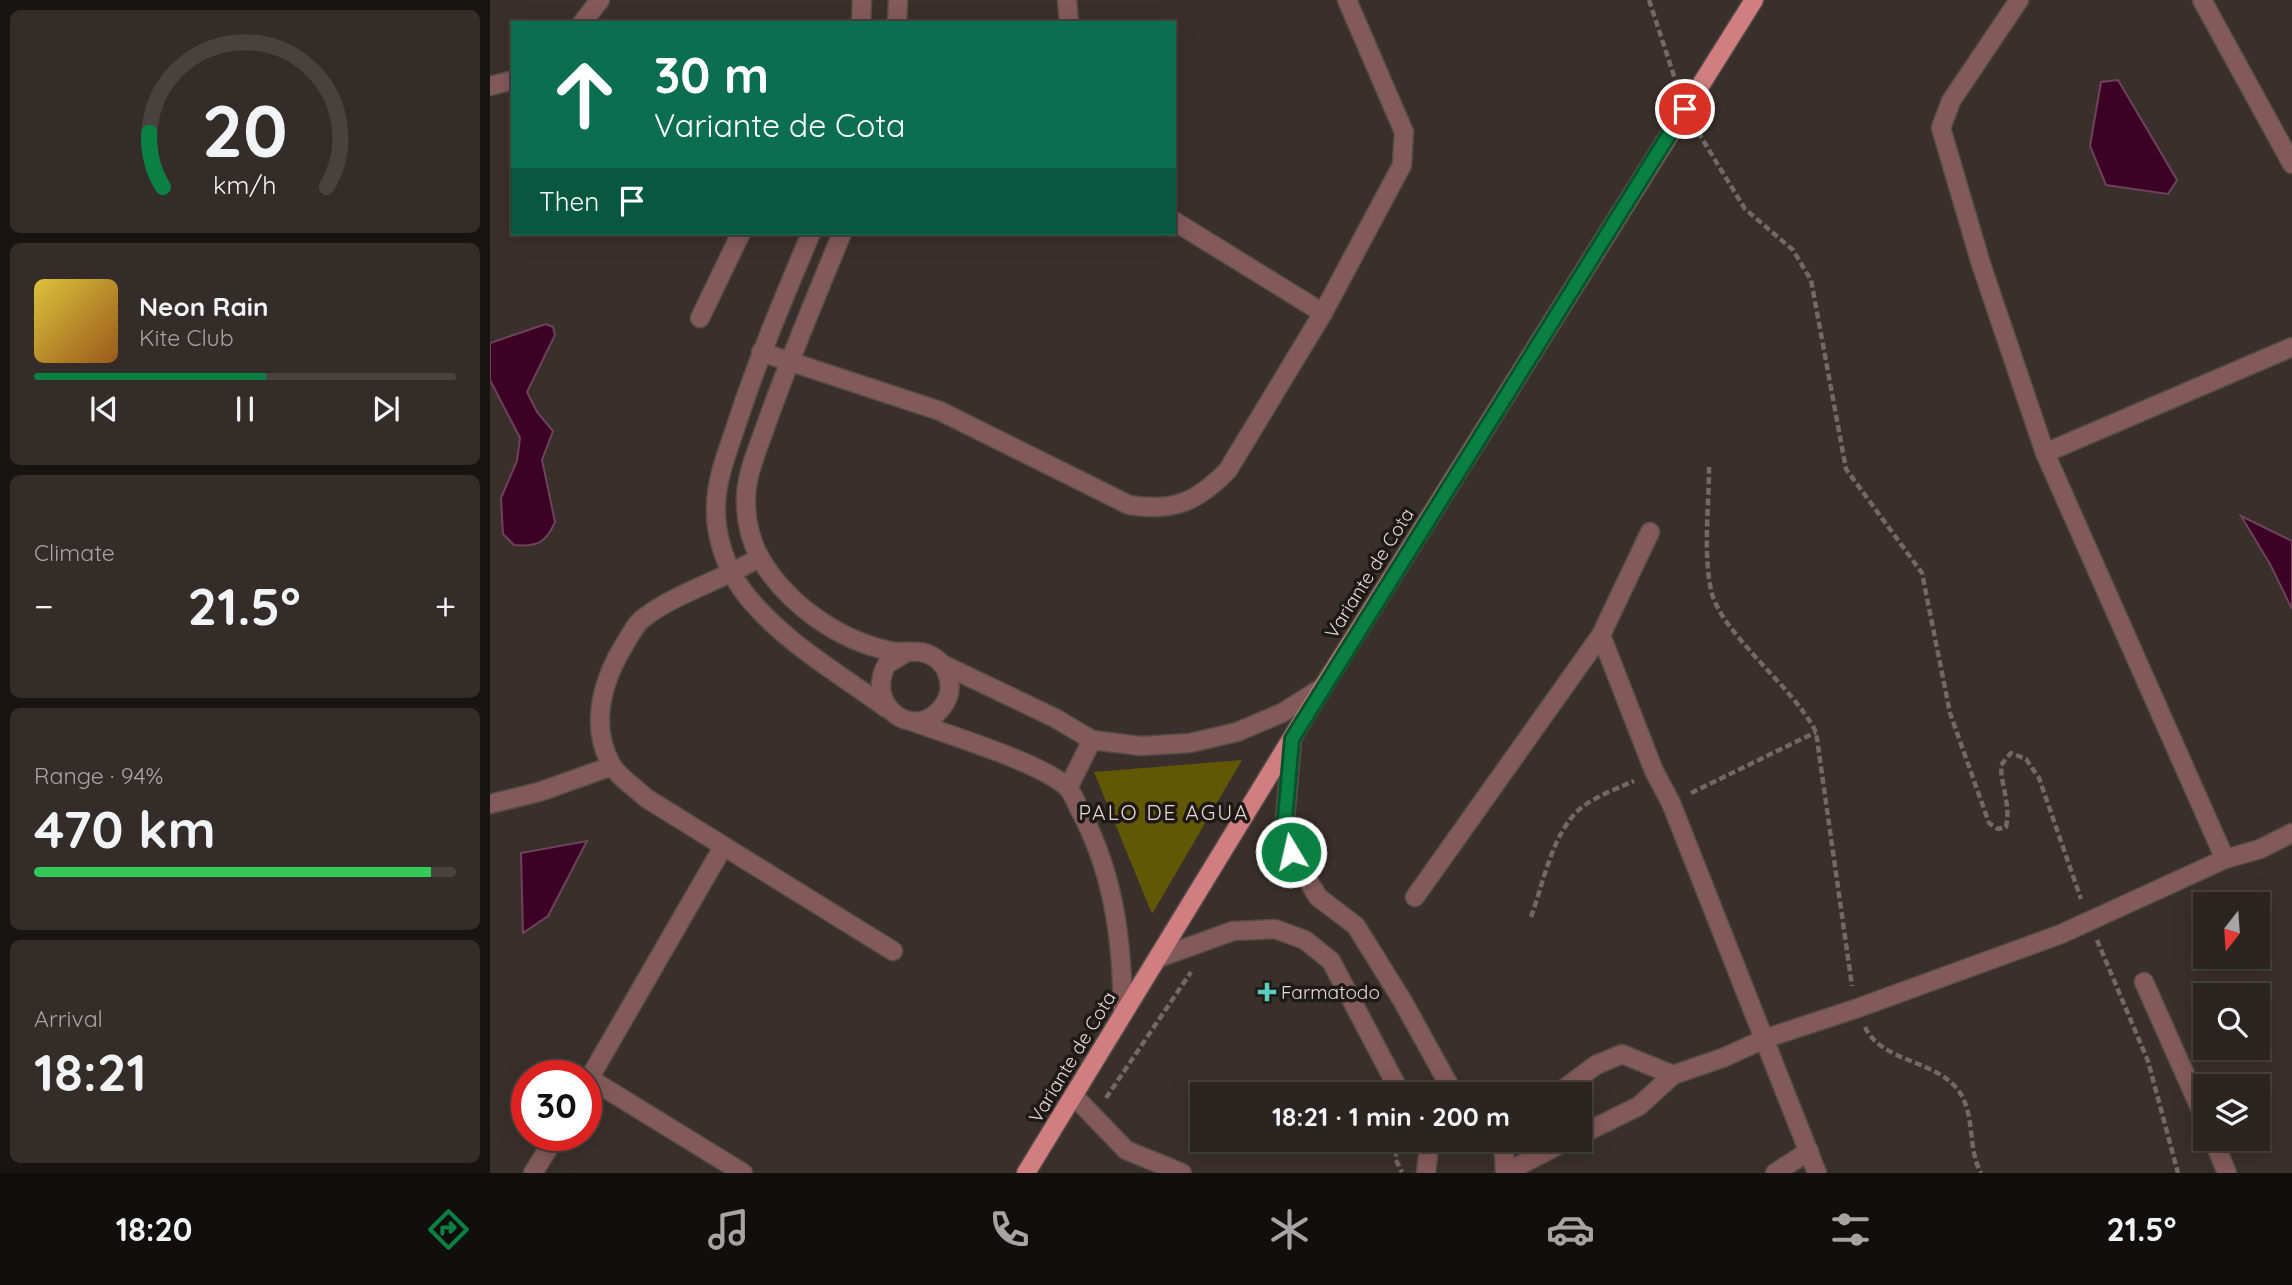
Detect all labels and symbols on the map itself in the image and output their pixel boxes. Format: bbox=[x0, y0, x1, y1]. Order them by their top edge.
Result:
pin bbox=[1655, 79, 1715, 139]
street label: Variante de Cota bbox=[1319, 503, 1419, 643]
district label: PALO DE AGUA bbox=[1078, 799, 1250, 825]
position arrow bbox=[1254, 815, 1328, 889]
north arrow bbox=[2193, 892, 2270, 970]
place label: Farmatodo bbox=[1281, 980, 1380, 1004]
marker: Farmatodo bbox=[1259, 984, 1275, 1000]
street label: Variante de Cota bbox=[1023, 987, 1121, 1127]
speed limit sign: 30 bbox=[511, 1060, 602, 1151]

